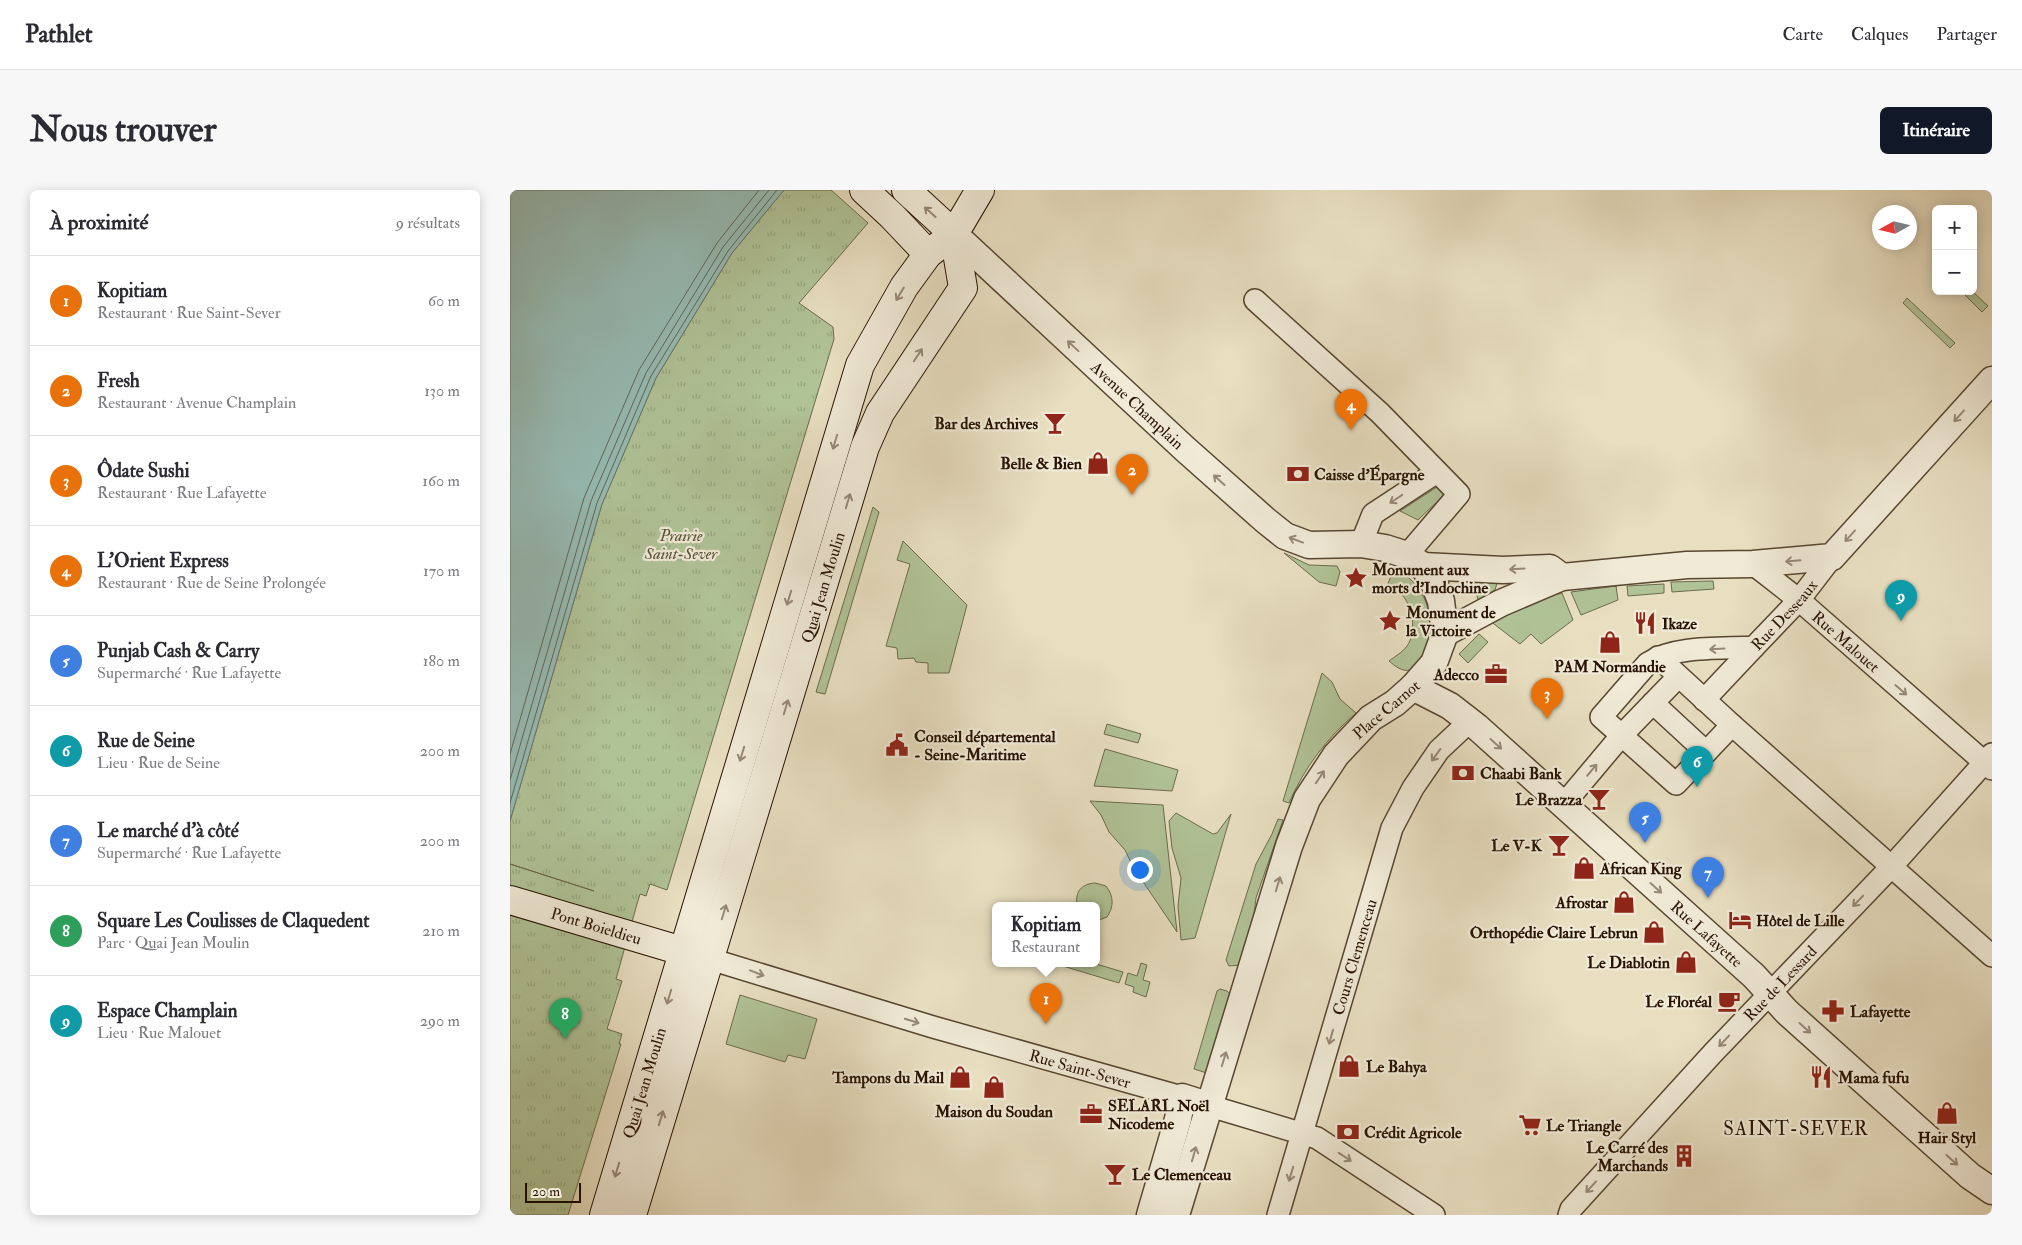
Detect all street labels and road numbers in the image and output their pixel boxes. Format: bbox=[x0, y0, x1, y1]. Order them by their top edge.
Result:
street label: Avenue Champlain bbox=[1086, 357, 1188, 454]
street label: Quai Jean Moulin bbox=[797, 530, 850, 645]
street label: Rue Desseaux bbox=[1747, 576, 1822, 655]
street label: Rue Malouet bbox=[1807, 607, 1883, 677]
street label: Place Carnot bbox=[1349, 676, 1424, 744]
street label: Cours Clemenceau bbox=[1328, 897, 1382, 1018]
street label: Rue Lafayette bbox=[1666, 897, 1747, 972]
street label: Pont Boieldieu bbox=[548, 904, 644, 949]
street label: Rue de Lessard bbox=[1740, 942, 1822, 1026]
street label: Quai Jean Moulin bbox=[619, 1025, 671, 1141]
street label: Rue Saint-Sever bbox=[1027, 1046, 1133, 1093]

